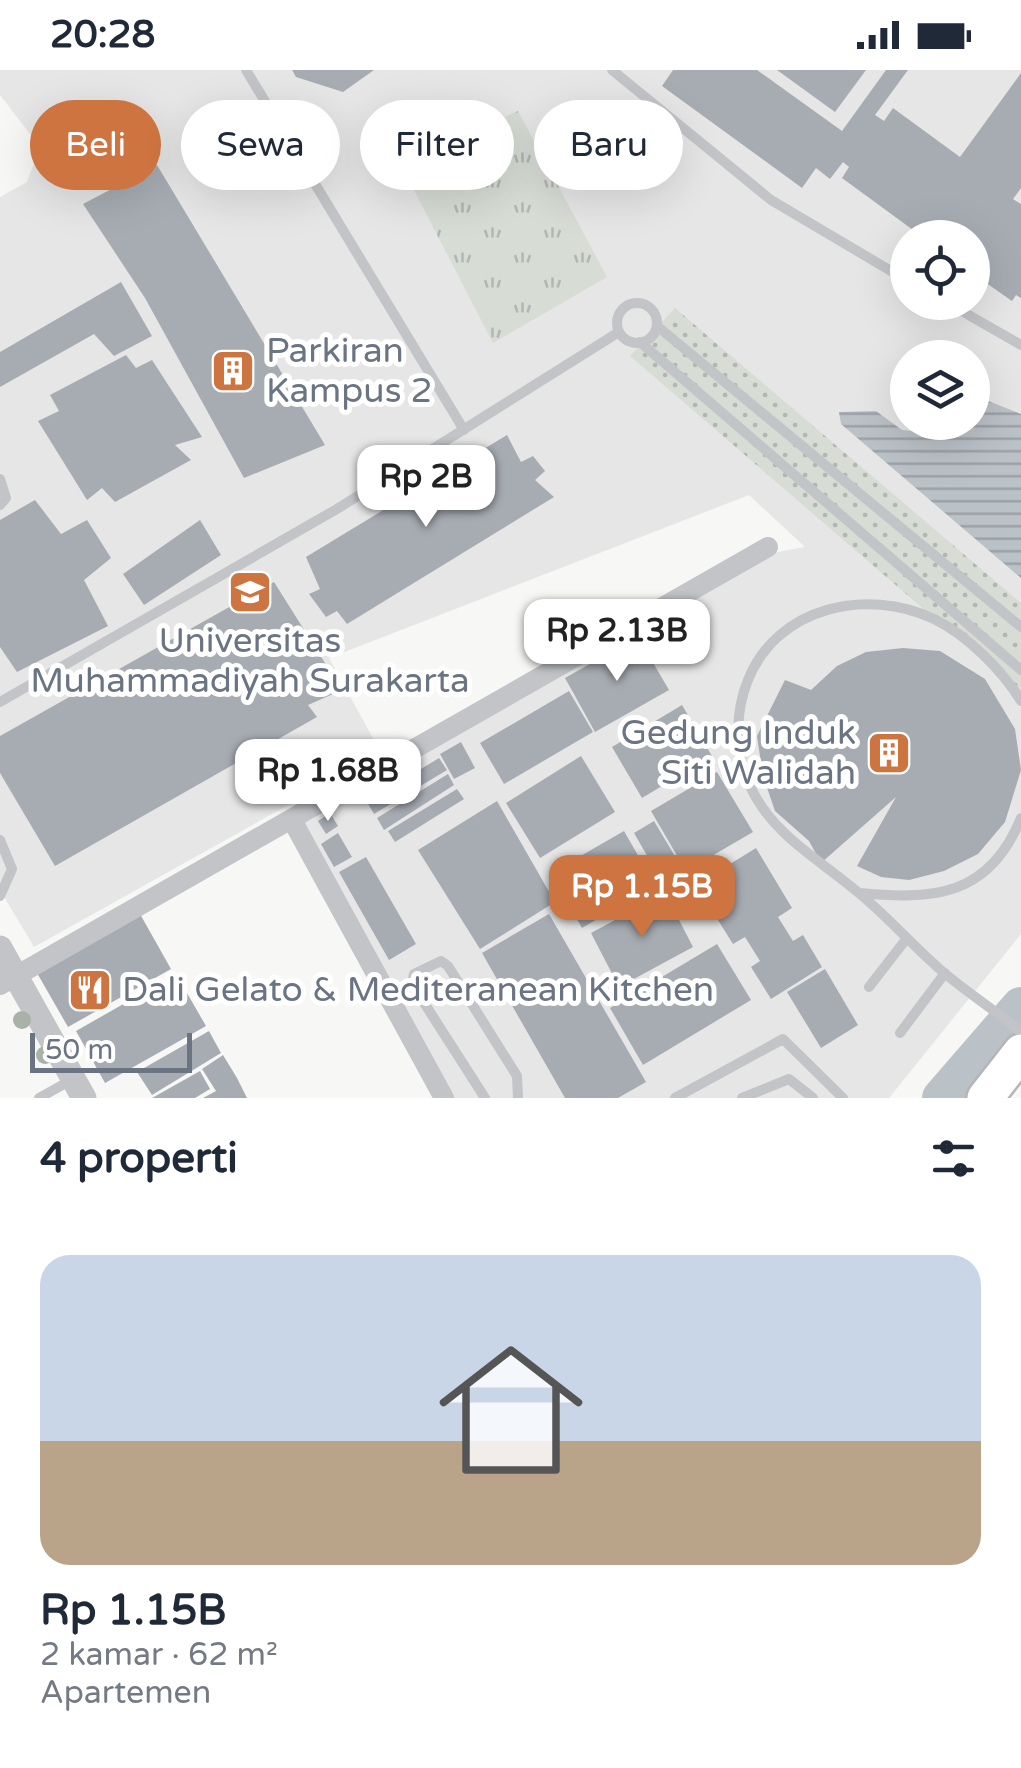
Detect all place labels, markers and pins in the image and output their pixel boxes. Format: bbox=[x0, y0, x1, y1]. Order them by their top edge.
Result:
place label: Parkiran Kampus 2 bbox=[266, 330, 433, 412]
building icon: Parkiran Kampus 2 bbox=[210, 348, 256, 394]
pin: Rp 2B bbox=[356, 445, 496, 530]
school or university icon: Universitas Muhammadiyah Surakarta bbox=[227, 569, 273, 615]
pin: Rp 2.13B bbox=[514, 599, 720, 684]
place label: Universitas Muhammadiyah Surakarta bbox=[30, 620, 470, 702]
place label: Gedung Induk Siti Walidah bbox=[620, 712, 856, 794]
building icon: Gedung Induk Siti Walidah bbox=[866, 730, 912, 776]
pin: Rp 1.68B bbox=[225, 739, 431, 824]
pin: Rp 1.15B bbox=[539, 855, 745, 940]
restaurant icon: Dali Gelato & Mediteranean Kitchen bbox=[67, 967, 113, 1013]
place label: Dali Gelato & Mediteranean Kitchen bbox=[122, 969, 714, 1011]

